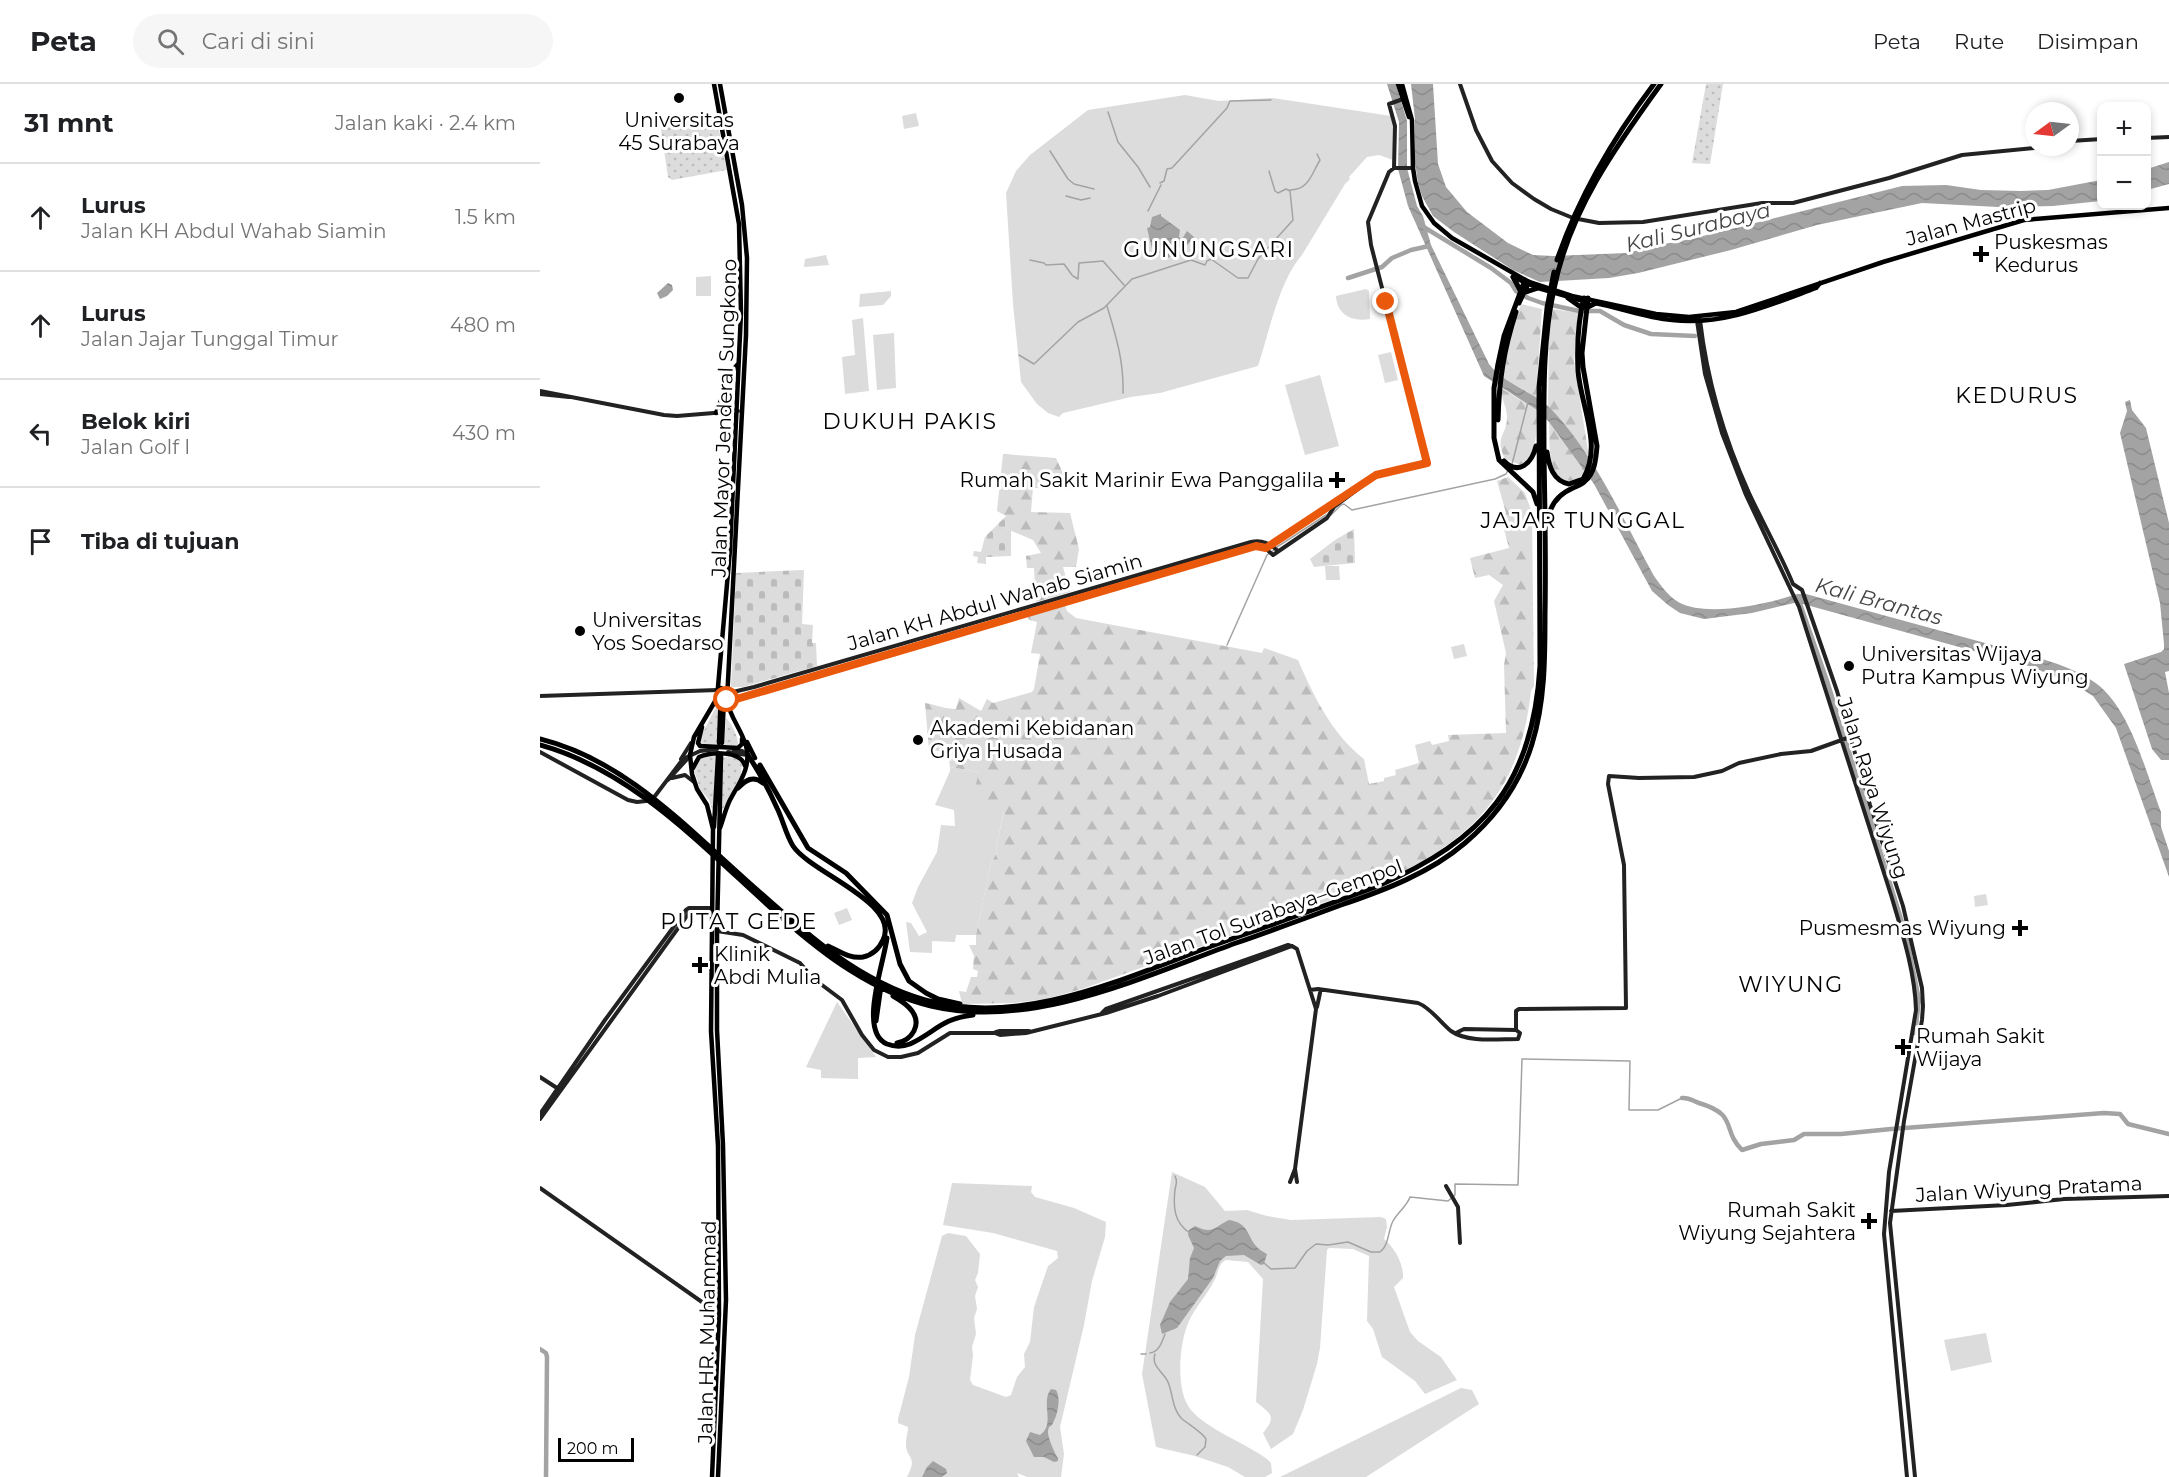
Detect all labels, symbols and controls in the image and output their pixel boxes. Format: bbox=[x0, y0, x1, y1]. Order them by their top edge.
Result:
search box bbox=[133, 14, 553, 68]
text: Peta bbox=[30, 24, 97, 58]
icon: search bbox=[154, 25, 187, 58]
text: Cari di sini bbox=[202, 28, 315, 55]
text: Peta bbox=[1873, 29, 1921, 54]
text: Rute bbox=[1954, 29, 2004, 54]
text: Disimpan bbox=[2037, 29, 2139, 54]
marker: Universitas 45 Surabaya bbox=[672, 91, 686, 105]
north arrow bbox=[2025, 102, 2079, 156]
map controls bbox=[2097, 102, 2151, 210]
button: + bbox=[2097, 102, 2151, 156]
text: 31 mnt bbox=[24, 107, 114, 139]
place label: Universitas 45 Surabaya bbox=[618, 108, 740, 155]
text: Jalan kaki · 2.4 km bbox=[335, 111, 516, 135]
button: − bbox=[2097, 156, 2151, 210]
text: Lurus bbox=[81, 192, 146, 219]
street label: Jalan Mastrip bbox=[1903, 193, 2039, 251]
water label: Kali Surabaya bbox=[1623, 197, 1773, 257]
icon: ahead bbox=[24, 201, 57, 234]
text: 1.5 km bbox=[455, 205, 516, 229]
text: Jalan KH Abdul Wahab Siamin bbox=[81, 219, 387, 243]
place label: Puskesmas Kedurus bbox=[1994, 230, 2108, 277]
district label: GUNUNGSARI bbox=[1123, 236, 1295, 263]
marker: Puskesmas Kedurus bbox=[1972, 245, 1990, 263]
street label: Jalan Mayor Jenderal Sungkono bbox=[706, 258, 742, 579]
route end bbox=[1372, 288, 1398, 314]
text: Lurus bbox=[81, 300, 146, 327]
icon: ahead bbox=[24, 309, 57, 342]
text: 480 m bbox=[450, 313, 516, 337]
text: Jalan Jajar Tunggal Timur bbox=[81, 327, 339, 351]
district label: KEDURUS bbox=[1955, 382, 2079, 409]
text: Belok kiri bbox=[81, 408, 190, 435]
district label: DUKUH PAKIS bbox=[823, 408, 998, 435]
icon: left bbox=[24, 417, 57, 450]
text: 430 m bbox=[452, 421, 516, 445]
text: Jalan Golf I bbox=[81, 435, 190, 459]
place label: Rumah Sakit Marinir Ewa Panggalila bbox=[959, 468, 1324, 492]
marker: Rumah Sakit Marinir Ewa Panggalila bbox=[1328, 471, 1346, 489]
district label: JAJAR TUNGGAL bbox=[1480, 507, 1685, 534]
icon: arrive bbox=[24, 525, 57, 558]
text: Tiba di tujuan bbox=[81, 528, 239, 555]
street label: Jalan KH Abdul Wahab Siamin bbox=[844, 548, 1145, 656]
water label: Kali Brantas bbox=[1813, 572, 1945, 630]
place label: Universitas Yos Soedarso bbox=[592, 608, 724, 655]
marker: Universitas Yos Soedarso bbox=[573, 624, 587, 638]
place label: Universitas Wijaya Putra Kampus Wiyung bbox=[1861, 642, 2089, 689]
marker: Universitas Wijaya Putra Kampus Wiyung bbox=[1842, 659, 1856, 673]
route start bbox=[713, 686, 739, 712]
street label: Jalan Raya Wiyung bbox=[1832, 693, 1914, 882]
place label: Akademi Kebidanan Griya Husada bbox=[930, 716, 1134, 763]
marker: Akademi Kebidanan Griya Husada bbox=[911, 733, 925, 747]
street label: Jalan Tol Surabaya–Gempol bbox=[1139, 854, 1406, 970]
district label: PUTAT GEDE bbox=[660, 908, 818, 935]
place label: Pusmesmas Wiyung bbox=[1799, 916, 2006, 940]
marker: Pusmesmas Wiyung bbox=[2011, 919, 2029, 937]
place label: Klinik Abdi Mulia bbox=[714, 942, 821, 989]
marker: Klinik Abdi Mulia bbox=[691, 956, 709, 974]
district label: WIYUNG bbox=[1738, 971, 1844, 998]
place label: Rumah Sakit Wijaya bbox=[1916, 1024, 2045, 1071]
marker: Rumah Sakit Wijaya bbox=[1894, 1038, 1912, 1056]
street label: Jalan Wiyung Pratama bbox=[1914, 1171, 2143, 1207]
place label: Rumah Sakit Wiyung Sejahtera bbox=[1678, 1198, 1856, 1245]
marker: Rumah Sakit Wiyung Sejahtera bbox=[1860, 1212, 1878, 1230]
street label: Jalan HR. Muhammad bbox=[693, 1220, 721, 1445]
scale bar bbox=[558, 1435, 634, 1462]
text: 200 m bbox=[567, 1439, 618, 1458]

